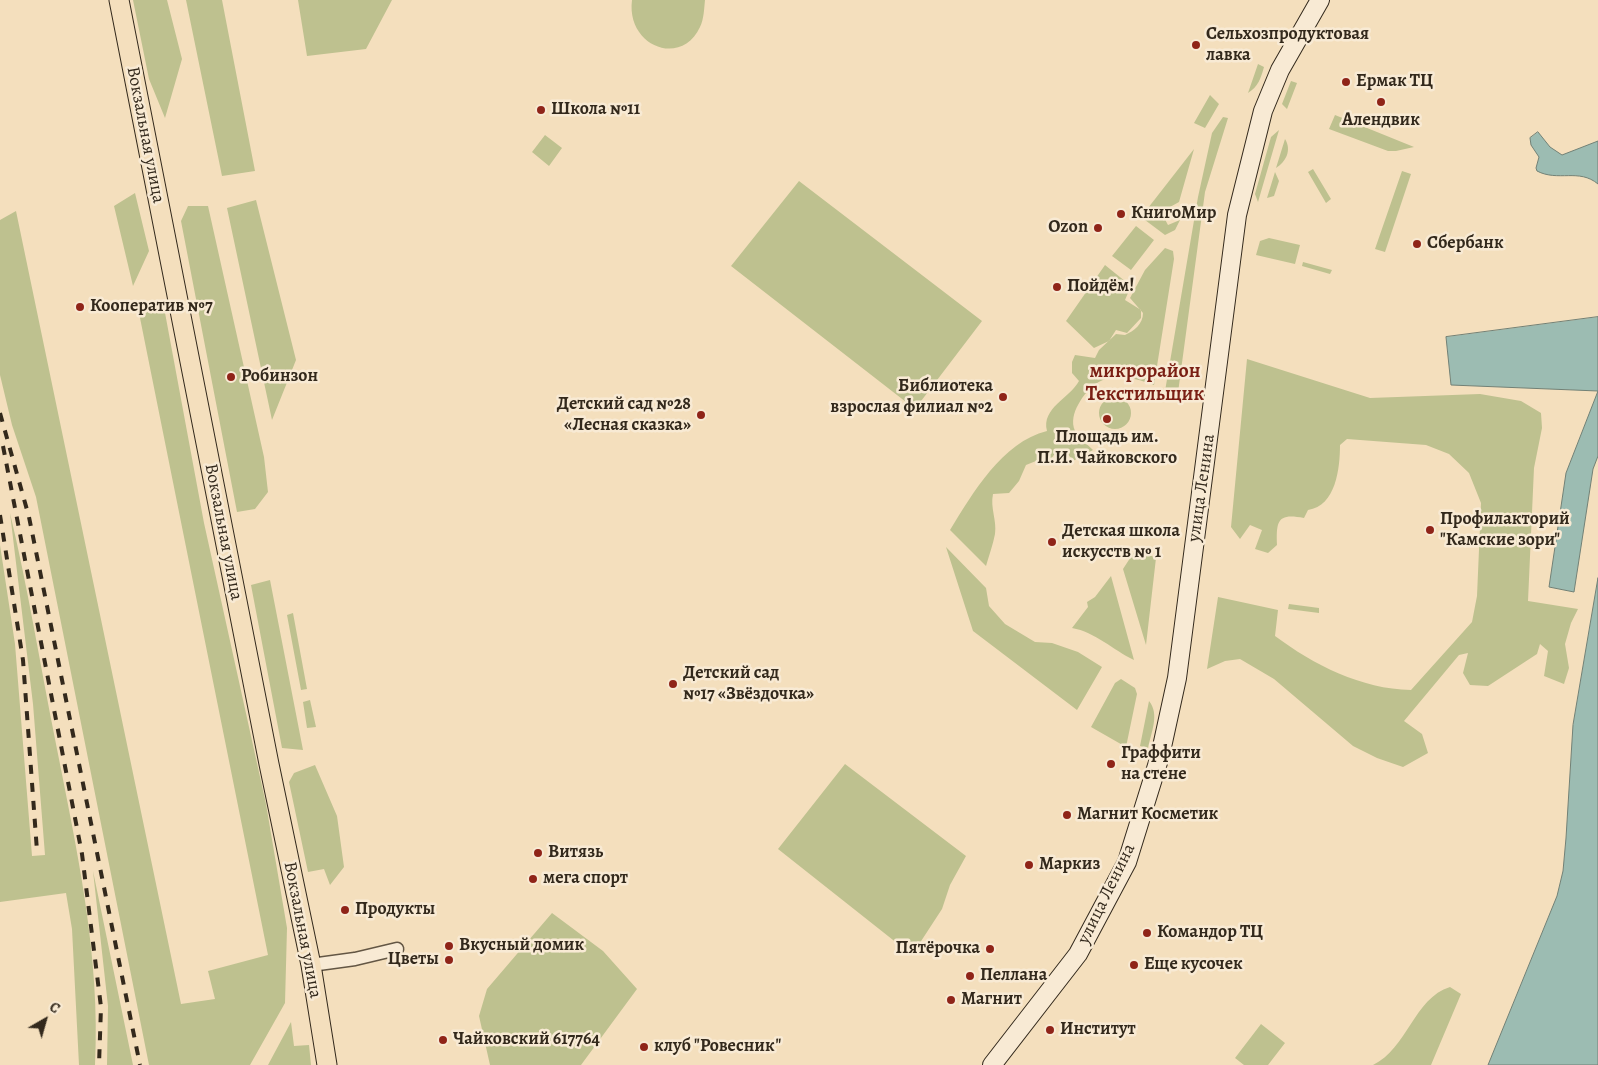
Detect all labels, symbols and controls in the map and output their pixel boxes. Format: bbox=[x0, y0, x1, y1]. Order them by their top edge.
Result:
place label: Сельхозпродуктовая лавка bbox=[1206, 24, 1369, 66]
marker: Сельхозпродуктовая лавка bbox=[1190, 39, 1202, 51]
street label: Вокзальная улица bbox=[121, 65, 169, 205]
place label: Ермак ТЦ bbox=[1356, 71, 1433, 93]
marker: Ермак ТЦ bbox=[1340, 76, 1352, 88]
marker: Алендвик bbox=[1375, 96, 1387, 108]
place label: Школа №11 bbox=[551, 99, 640, 121]
marker: Школа №11 bbox=[535, 104, 547, 116]
place label: Алендвик bbox=[1342, 110, 1420, 132]
place label: КнигоМир bbox=[1131, 203, 1216, 225]
marker: КнигоМир bbox=[1115, 208, 1127, 220]
place label: Ozon bbox=[1048, 217, 1088, 239]
marker: Ozon bbox=[1092, 222, 1104, 234]
place label: Сбербанк bbox=[1427, 233, 1504, 255]
marker: Сбербанк bbox=[1411, 238, 1423, 250]
place label: Пойдём! bbox=[1067, 276, 1134, 298]
marker: Пойдём! bbox=[1051, 281, 1063, 293]
place label: Кооператив №7 bbox=[90, 296, 213, 318]
marker: Кооператив №7 bbox=[74, 301, 86, 313]
district label: микрорайон Текстильщик bbox=[1086, 360, 1204, 407]
place label: Робинзон bbox=[241, 366, 318, 388]
marker: Робинзон bbox=[225, 371, 237, 383]
place label: Библиотека взрослая филиал №2 bbox=[830, 376, 993, 418]
marker: Библиотека взрослая филиал №2 bbox=[997, 391, 1009, 403]
place label: Детский сад №28 «Лесная сказка» bbox=[557, 394, 691, 436]
marker: Детский сад №28 «Лесная сказка» bbox=[695, 409, 707, 421]
marker: Площадь им. П.И. Чайковского bbox=[1101, 413, 1113, 425]
place label: Площадь им. П.И. Чайковского bbox=[1037, 427, 1177, 469]
street label: улица Ленина bbox=[1184, 433, 1220, 543]
street label: Вокзальная улица bbox=[199, 462, 247, 602]
place label: Профилакторий "Камские зори" bbox=[1440, 509, 1570, 552]
place label: Детская школа искусств № 1 bbox=[1062, 521, 1180, 564]
marker: Профилакторий "Камские зори" bbox=[1424, 524, 1436, 536]
marker: Детская школа искусств № 1 bbox=[1046, 536, 1058, 548]
place label: Детский сад №17 «Звёздочка» bbox=[683, 663, 814, 706]
marker: Детский сад №17 «Звёздочка» bbox=[667, 678, 679, 690]
place label: Граффити на стене bbox=[1121, 743, 1201, 786]
marker: Граффити на стене bbox=[1105, 758, 1117, 770]
place label: Магнит Косметик bbox=[1077, 804, 1218, 826]
marker: Магнит Косметик bbox=[1061, 809, 1073, 821]
street label: улица Ленина bbox=[1073, 840, 1141, 948]
place label: Витязь bbox=[548, 842, 603, 864]
marker: Витязь bbox=[532, 847, 544, 859]
place label: Маркиз bbox=[1039, 854, 1100, 876]
marker: Маркиз bbox=[1023, 859, 1035, 871]
street label: Вокзальная улица bbox=[278, 860, 326, 1000]
place label: мега спорт bbox=[543, 868, 628, 890]
marker: мега спорт bbox=[527, 873, 539, 885]
place label: Продукты bbox=[355, 899, 435, 921]
marker: Продукты bbox=[339, 904, 351, 916]
place label: Командор ТЦ bbox=[1157, 922, 1263, 944]
marker: Командор ТЦ bbox=[1141, 927, 1153, 939]
place label: Вкусный домик bbox=[459, 935, 584, 957]
place label: Пятёрочка bbox=[896, 938, 980, 960]
marker: Вкусный домик bbox=[443, 940, 455, 952]
marker: Пятёрочка bbox=[984, 943, 996, 955]
place label: Цветы bbox=[388, 949, 439, 971]
marker: Цветы bbox=[443, 954, 455, 966]
place label: Еще кусочек bbox=[1144, 954, 1243, 976]
marker: Еще кусочек bbox=[1128, 959, 1140, 971]
place label: Пеллана bbox=[980, 965, 1047, 987]
marker: Пеллана bbox=[964, 970, 976, 982]
place label: Магнит bbox=[961, 989, 1022, 1011]
marker: Магнит bbox=[945, 994, 957, 1006]
north arrow bbox=[20, 995, 70, 1045]
text: С bbox=[45, 998, 64, 1018]
place label: Институт bbox=[1060, 1019, 1136, 1041]
marker: Институт bbox=[1044, 1024, 1056, 1036]
place label: Чайковский 617764 bbox=[453, 1029, 600, 1051]
marker: Чайковский 617764 bbox=[437, 1034, 449, 1046]
place label: клуб "Ровесник" bbox=[654, 1036, 781, 1058]
marker: клуб "Ровесник" bbox=[638, 1041, 650, 1053]

